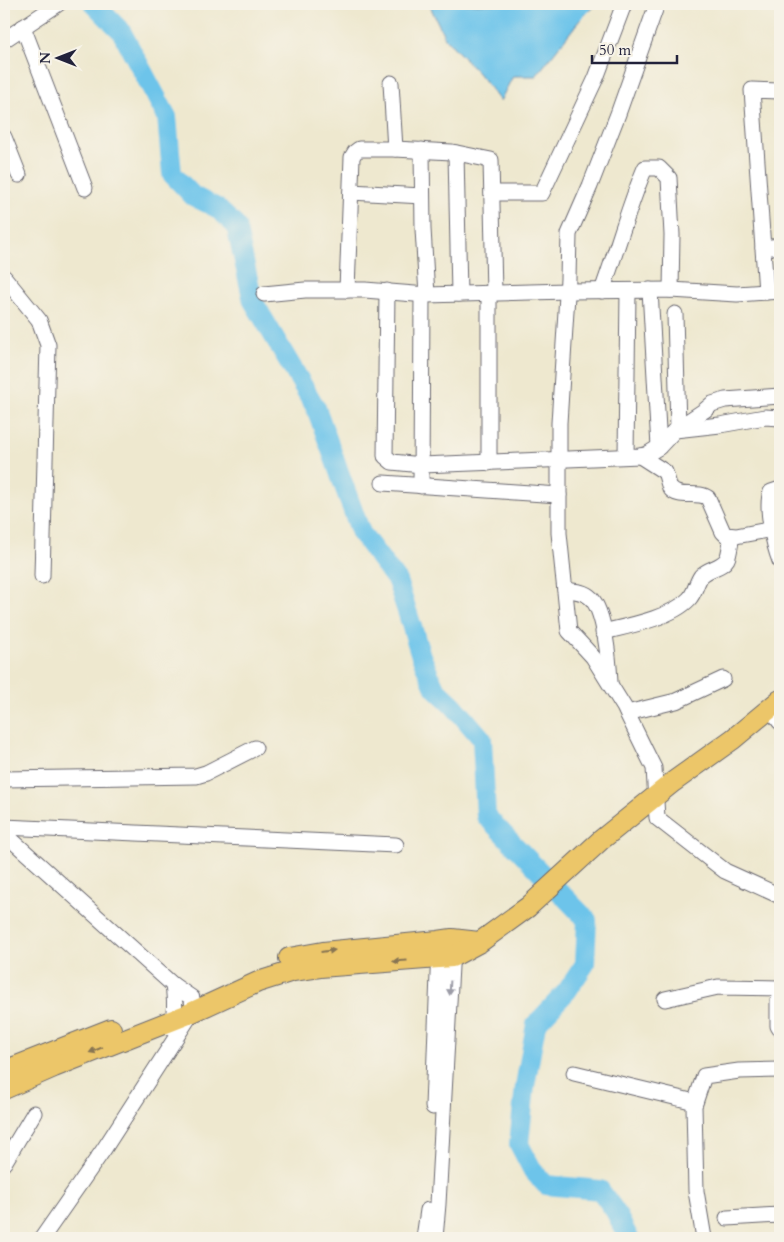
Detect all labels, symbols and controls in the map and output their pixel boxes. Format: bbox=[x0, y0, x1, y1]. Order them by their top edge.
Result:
north arrow bbox=[32, 32, 82, 82]
scale bar bbox=[592, 32, 676, 64]
text: 50 m bbox=[599, 40, 631, 60]
text: N bbox=[36, 52, 55, 64]
one-way arrow bbox=[320, 947, 336, 955]
one-way arrow bbox=[391, 957, 407, 965]
one-way arrow bbox=[446, 980, 454, 996]
one-way arrow bbox=[88, 1046, 103, 1054]

